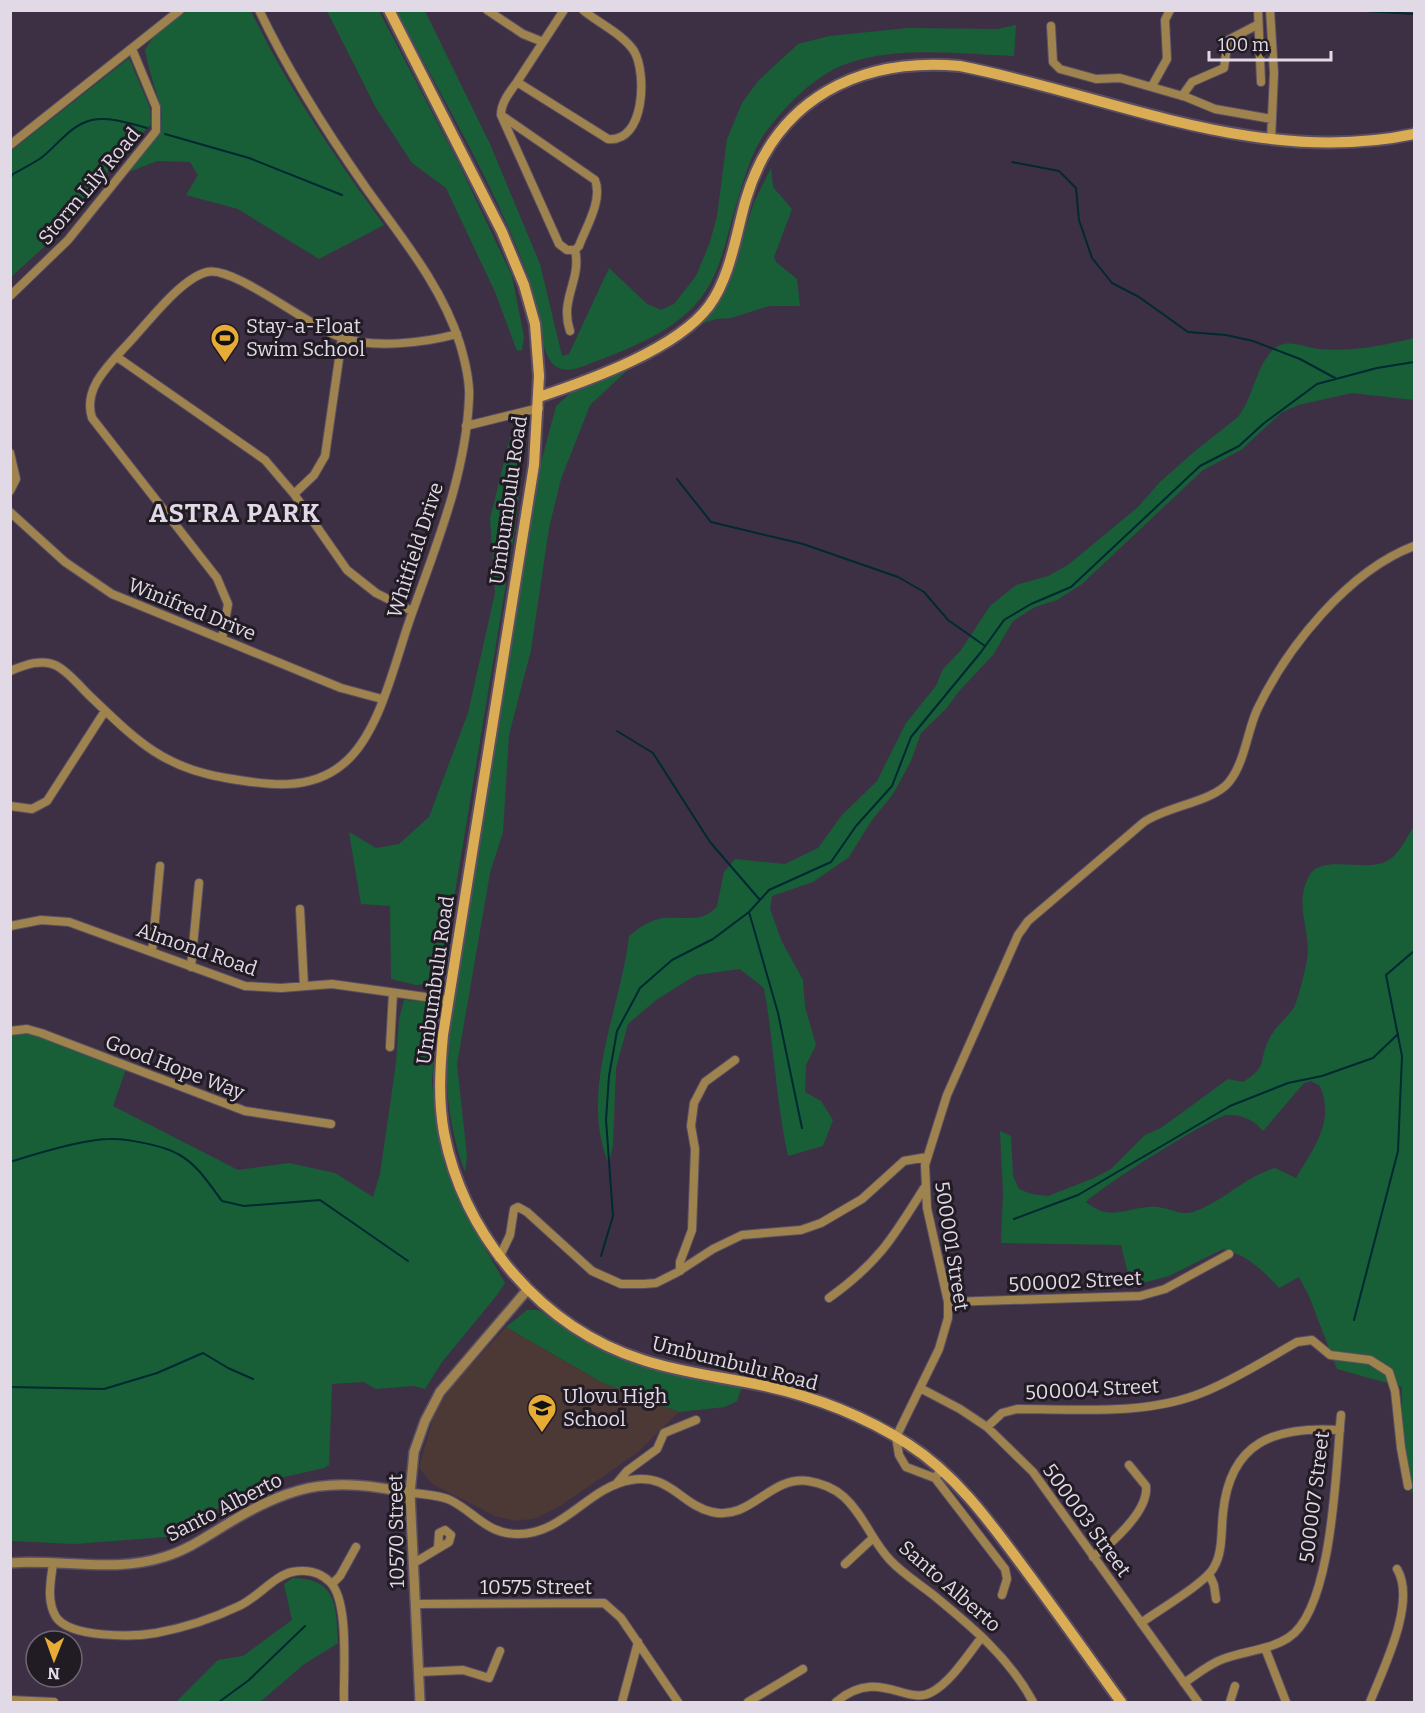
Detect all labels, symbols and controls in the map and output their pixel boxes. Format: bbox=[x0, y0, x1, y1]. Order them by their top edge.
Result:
scale bar bbox=[1209, 24, 1330, 62]
text: 100 m bbox=[1218, 34, 1269, 56]
street label: Storm Lily Road bbox=[33, 122, 145, 249]
place label: Stay-a-Float Swim School bbox=[246, 314, 365, 361]
sports icon: Stay-a-Float Swim School bbox=[209, 322, 241, 364]
street label: Umbumbulu Road bbox=[484, 414, 532, 586]
street label: Whitfield Drive bbox=[382, 479, 448, 621]
district label: ASTRA PARK bbox=[149, 498, 321, 529]
street label: Winifred Drive bbox=[125, 572, 259, 646]
street label: Umbumbulu Road bbox=[411, 894, 459, 1066]
street label: Almond Road bbox=[134, 917, 261, 981]
street label: Good Hope Way bbox=[102, 1029, 248, 1105]
street label: 500001 Street bbox=[930, 1180, 974, 1312]
street label: 500002 Street bbox=[1008, 1266, 1142, 1296]
street label: Umbumbulu Road bbox=[649, 1331, 821, 1395]
street label: 500004 Street bbox=[1024, 1374, 1160, 1404]
place label: Ulovu High School bbox=[563, 1384, 668, 1431]
school or university icon: Ulovu High School bbox=[526, 1392, 558, 1434]
street label: 500007 Street bbox=[1294, 1430, 1334, 1564]
street label: 500003 Street bbox=[1038, 1459, 1136, 1581]
street label: Santo Alberto bbox=[162, 1467, 286, 1547]
street label: 10570 Street bbox=[383, 1474, 409, 1588]
street label: Santo Alberto bbox=[894, 1535, 1006, 1637]
street label: 10575 Street bbox=[480, 1575, 592, 1599]
north arrow bbox=[24, 1629, 84, 1689]
text: N bbox=[47, 1664, 60, 1683]

